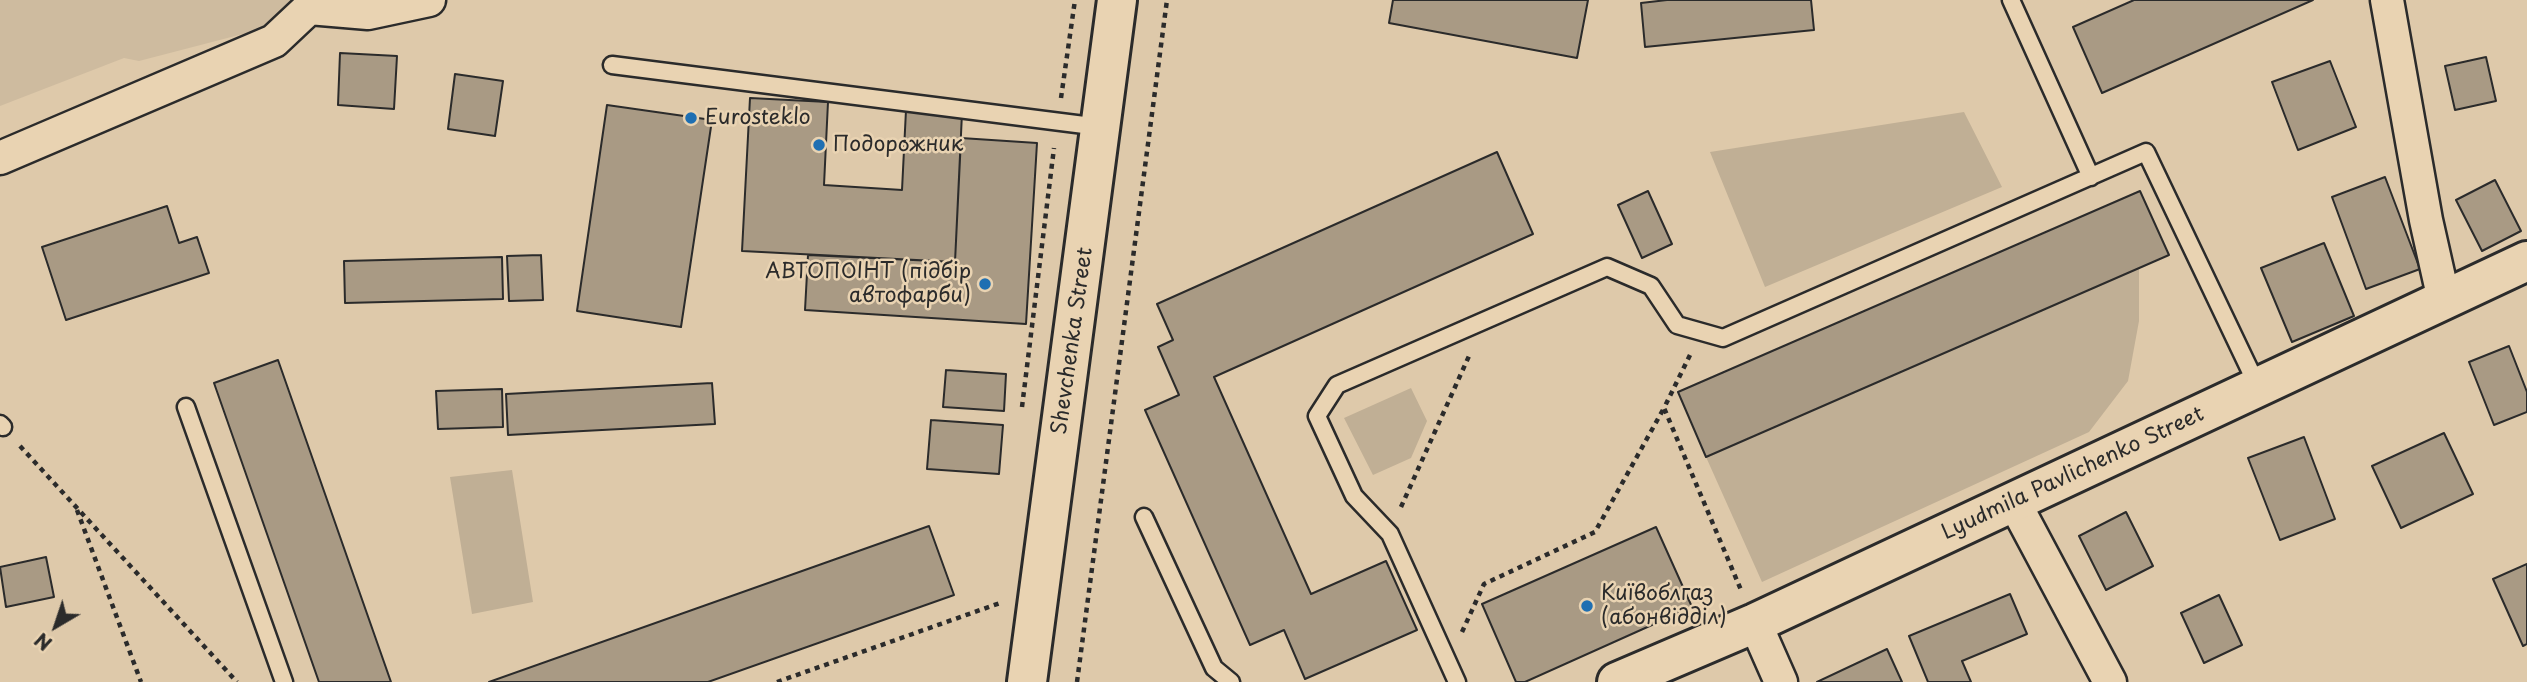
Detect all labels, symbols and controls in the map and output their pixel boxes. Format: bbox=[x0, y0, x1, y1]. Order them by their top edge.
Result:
place label: Eurosteklo bbox=[705, 105, 811, 131]
marker: Eurosteklo bbox=[683, 110, 699, 126]
place label: Подорожник bbox=[833, 132, 963, 158]
marker: Подорожник bbox=[811, 137, 827, 153]
street label: Shevchenka Street bbox=[1047, 246, 1099, 436]
place label: АВТОПОІНТ (підбір автофарби) bbox=[765, 259, 971, 309]
marker: АВТОПОІНТ (підбір автофарби) bbox=[977, 276, 993, 292]
street label: Lyudmila Pavlichenko Street bbox=[1938, 402, 2208, 546]
place label: Київоблгаз (абонвідділ) bbox=[1601, 581, 1727, 631]
north arrow bbox=[21, 591, 91, 661]
marker: Київоблгаз (абонвідділ) bbox=[1579, 598, 1595, 614]
text: N bbox=[28, 627, 57, 658]

